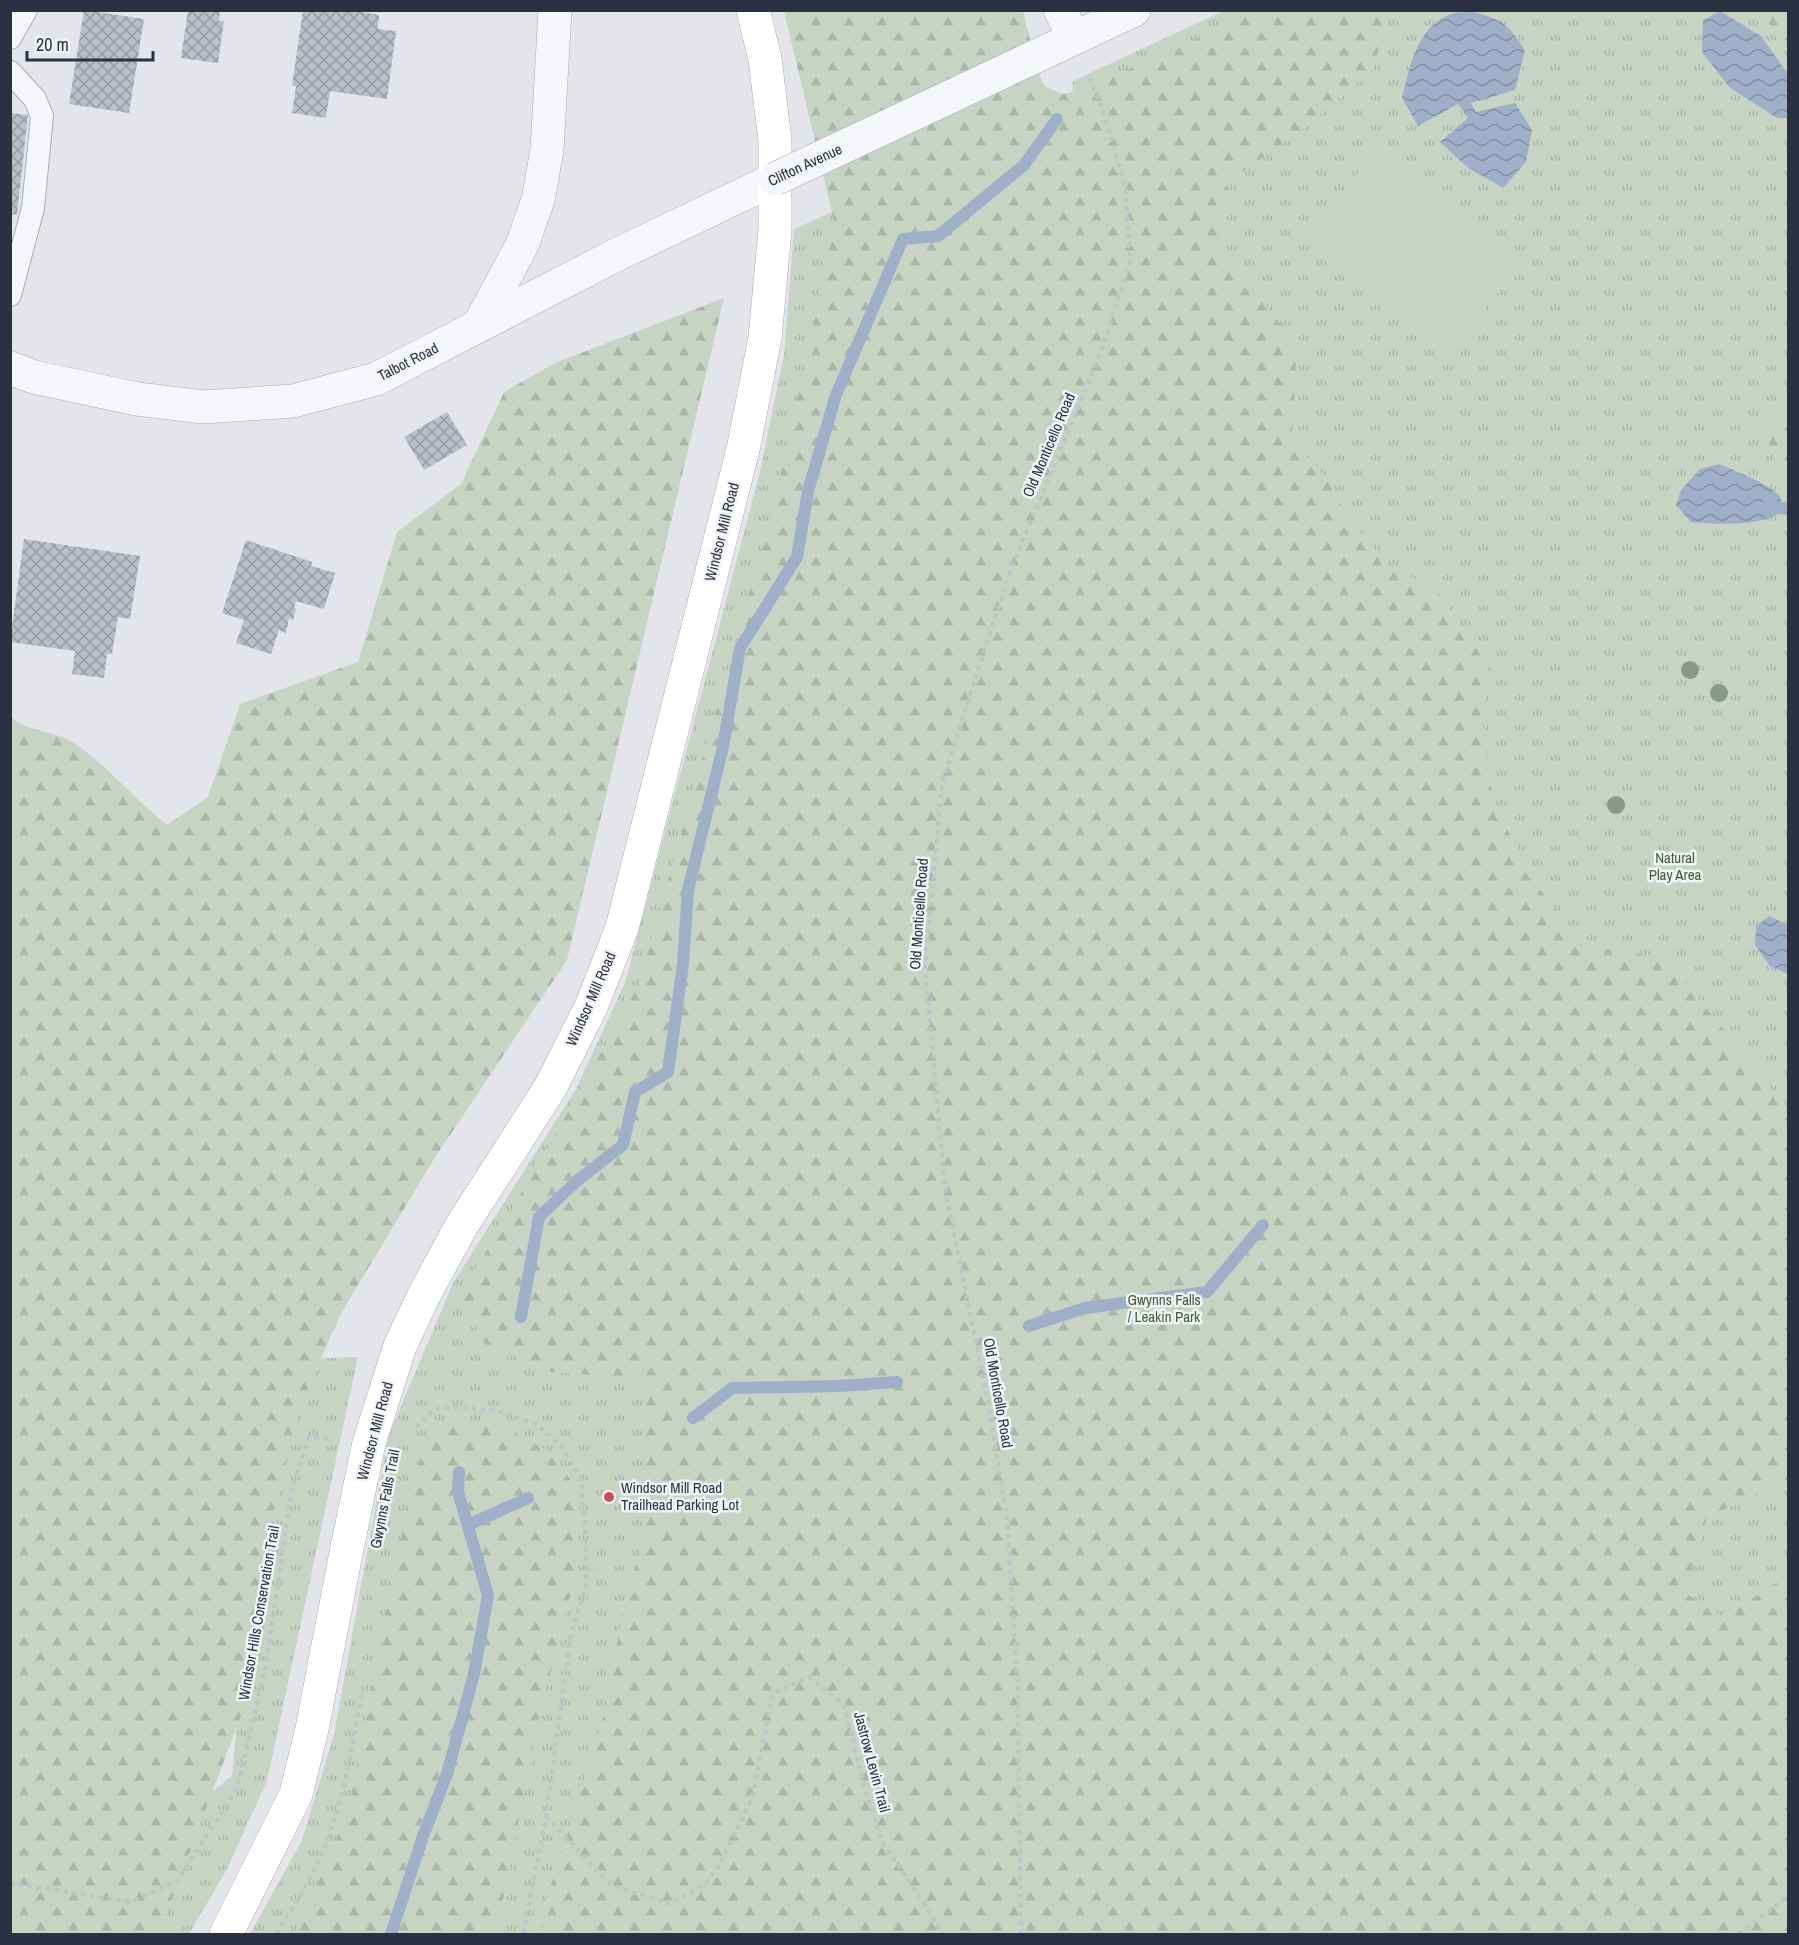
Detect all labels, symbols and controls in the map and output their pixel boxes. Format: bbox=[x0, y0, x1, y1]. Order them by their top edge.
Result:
scale bar bbox=[27, 24, 153, 62]
text: 20 m bbox=[36, 32, 69, 57]
street label: Clifton Avenue bbox=[764, 138, 846, 191]
street label: Talbot Road bbox=[374, 337, 442, 386]
street label: Old Monticello Road bbox=[1017, 389, 1080, 500]
street label: Windsor Mill Road bbox=[699, 480, 744, 584]
park label: Natural Play Area bbox=[1649, 847, 1701, 885]
street label: Old Monticello Road bbox=[904, 858, 933, 970]
street label: Windsor Mill Road bbox=[560, 948, 621, 1049]
park label: Gwynns Falls / Leakin Park bbox=[1127, 1289, 1201, 1327]
street label: Old Monticello Road bbox=[978, 1336, 1019, 1450]
street label: Windsor Mill Road bbox=[351, 1379, 398, 1482]
street label: Gwynns Falls Trail bbox=[365, 1448, 404, 1550]
place label: Windsor Mill Road Trailhead Parking Lot bbox=[621, 1477, 739, 1515]
marker: Windsor Mill Road Trailhead Parking Lot bbox=[602, 1490, 616, 1504]
street label: Windsor Hills Conservation Trail bbox=[233, 1524, 284, 1702]
street label: Jastrow Levin Trail bbox=[849, 1709, 896, 1814]

